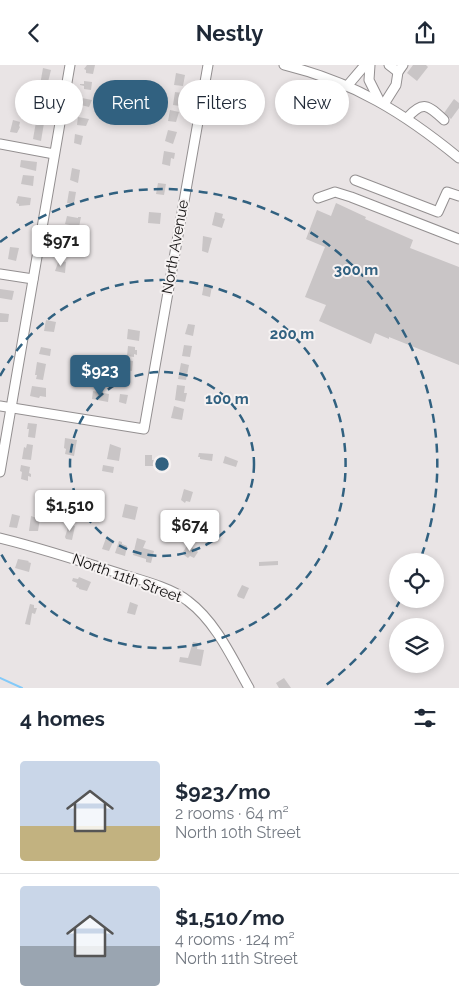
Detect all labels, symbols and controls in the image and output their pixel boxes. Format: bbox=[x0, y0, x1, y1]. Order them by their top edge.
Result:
icon: back bbox=[20, 19, 48, 47]
icon: share bbox=[411, 19, 439, 47]
text: Nestly bbox=[196, 20, 263, 46]
chip: Buy bbox=[15, 80, 83, 125]
chip: Rent bbox=[93, 80, 168, 125]
chip: Filters bbox=[178, 80, 265, 125]
chip: New bbox=[275, 80, 349, 125]
street label: North Avenue bbox=[158, 198, 192, 296]
pin: $971 bbox=[31, 225, 91, 267]
text: $971 bbox=[43, 231, 79, 250]
text: 300 m bbox=[334, 261, 378, 279]
text: 200 m bbox=[270, 325, 314, 343]
pin: $923 bbox=[70, 355, 130, 397]
text: $923 bbox=[81, 361, 119, 380]
text: 100 m bbox=[205, 390, 249, 408]
centre of rings bbox=[153, 455, 171, 473]
pin: $1,510 bbox=[29, 489, 111, 532]
text: $1,510 bbox=[46, 496, 94, 515]
pin: $674 bbox=[160, 509, 220, 552]
text: $674 bbox=[171, 516, 209, 535]
street label: North 11th Street bbox=[70, 550, 184, 606]
map controls bbox=[389, 553, 444, 673]
button: locate bbox=[389, 553, 444, 608]
button: layers bbox=[389, 618, 444, 673]
icon: filters bbox=[411, 704, 439, 732]
text: 4 homes bbox=[20, 706, 105, 731]
text: $923/mo bbox=[175, 779, 271, 804]
icon: home bbox=[60, 781, 120, 841]
text: 2 rooms · 64 m² bbox=[175, 804, 289, 823]
text: North 10th Street bbox=[175, 823, 301, 842]
text: $1,510/mo bbox=[175, 905, 285, 930]
icon: home bbox=[60, 906, 120, 966]
text: 4 rooms · 124 m² bbox=[175, 930, 295, 949]
text: North 11th Street bbox=[175, 949, 298, 968]

